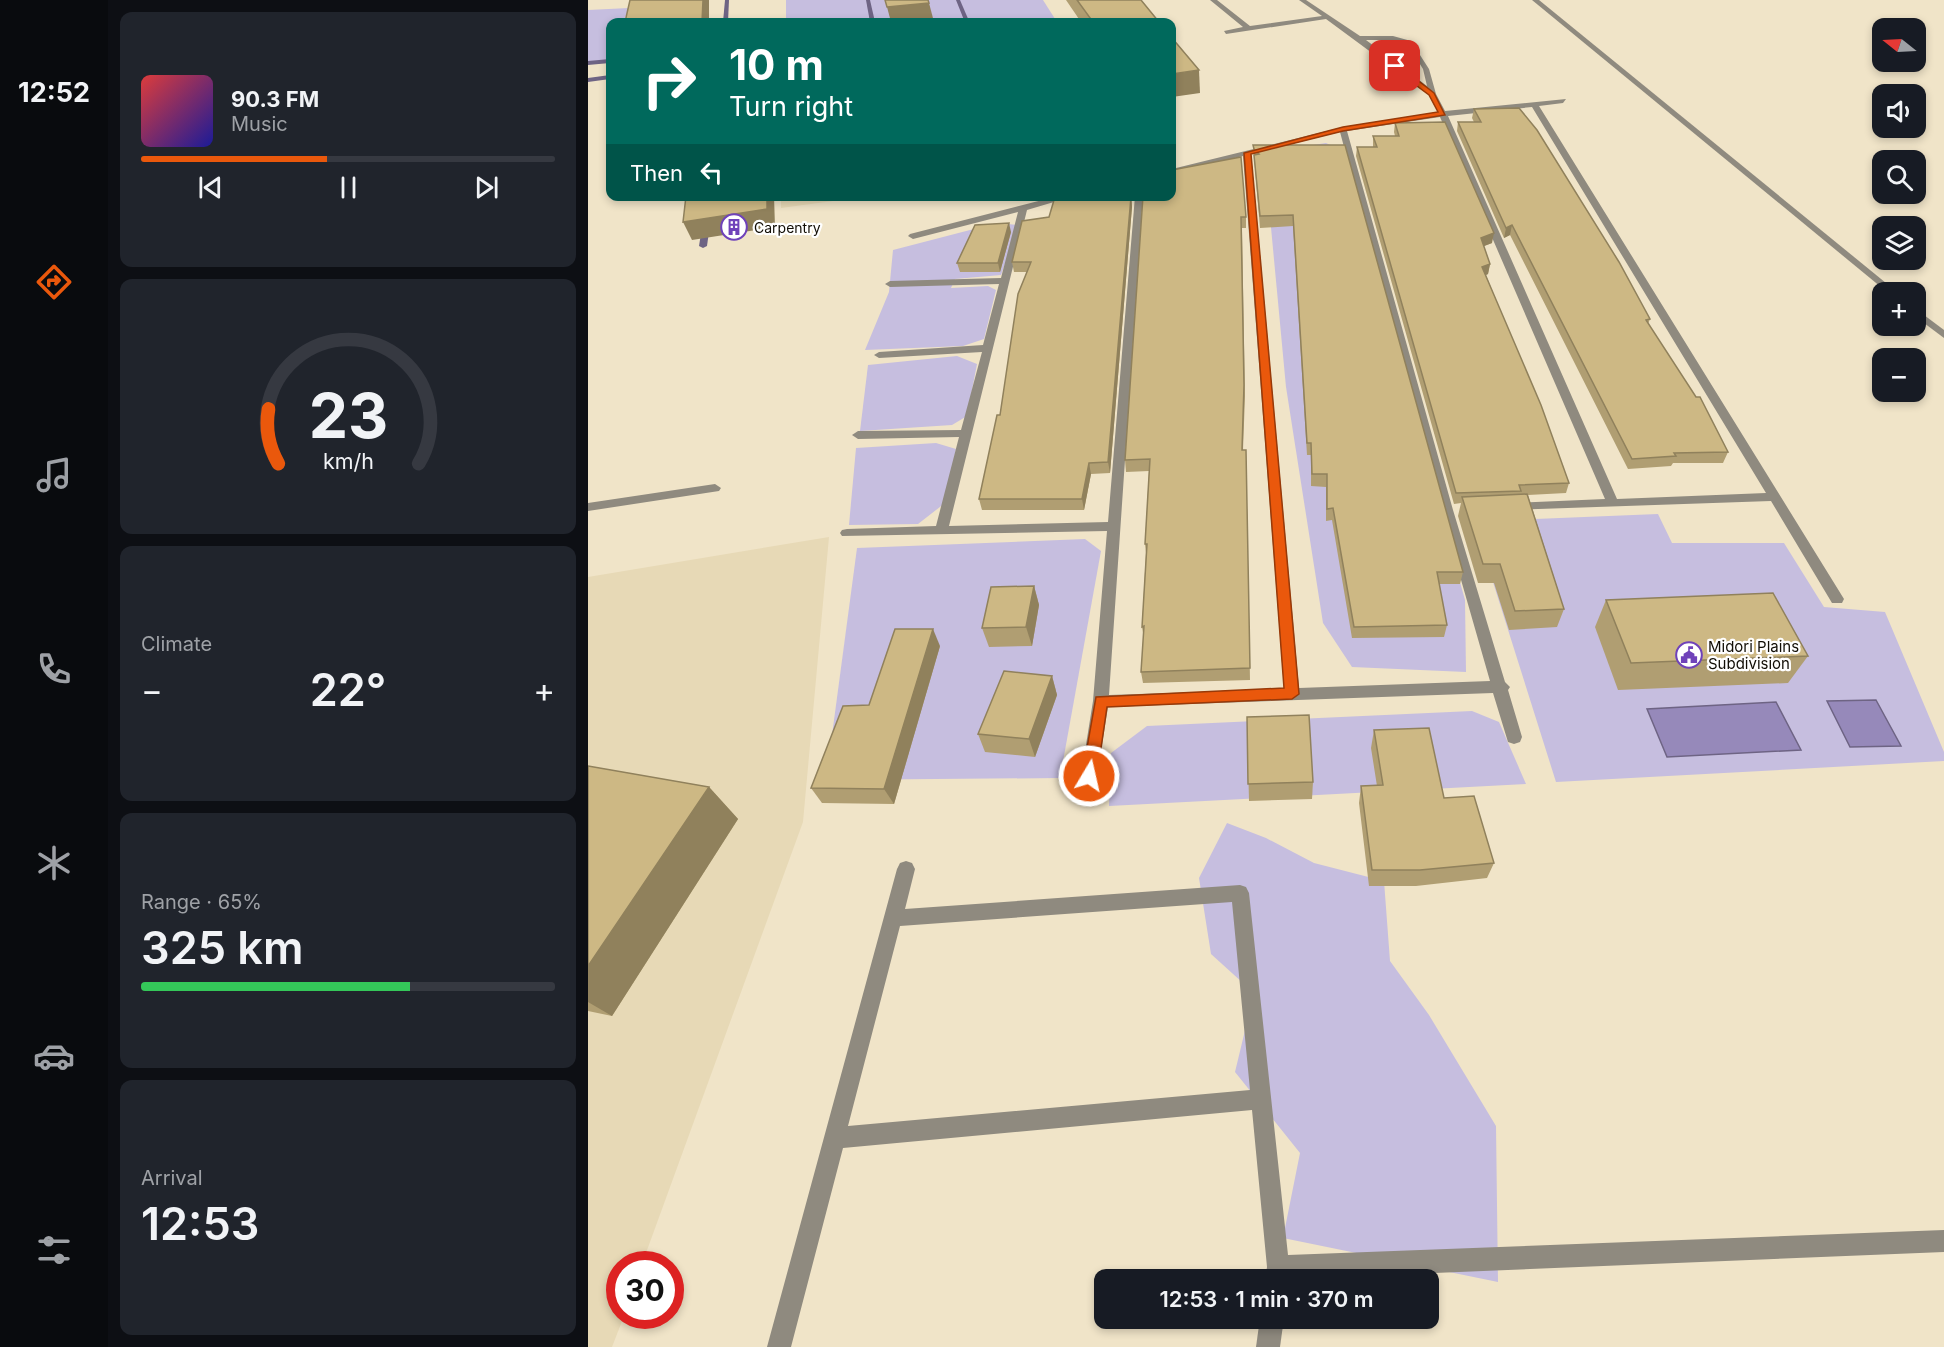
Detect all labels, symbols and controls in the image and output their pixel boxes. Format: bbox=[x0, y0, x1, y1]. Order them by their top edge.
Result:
north arrow bbox=[1872, 18, 1926, 72]
map controls bbox=[1872, 18, 1926, 402]
text: 10 m bbox=[729, 39, 824, 90]
pin bbox=[1369, 40, 1420, 91]
icon: right bbox=[630, 42, 708, 120]
icon: arrive bbox=[1378, 49, 1411, 82]
text: 12:52 bbox=[18, 76, 90, 109]
button: sound bbox=[1872, 84, 1926, 138]
text: 90.3 FM bbox=[231, 86, 319, 112]
text: Turn right bbox=[729, 90, 853, 123]
text: Music bbox=[231, 112, 288, 136]
button: search bbox=[1872, 150, 1926, 204]
icon: left bbox=[695, 156, 728, 189]
text: Then bbox=[630, 160, 683, 186]
icon: previous bbox=[194, 171, 227, 204]
icon: pause bbox=[332, 171, 365, 204]
icon: next bbox=[470, 171, 503, 204]
building icon: Carpentry bbox=[719, 212, 749, 242]
button: layers bbox=[1872, 216, 1926, 270]
place label: Carpentry bbox=[754, 219, 821, 236]
icon: directions bbox=[33, 261, 75, 303]
button: + bbox=[1872, 282, 1926, 336]
button: − bbox=[1872, 348, 1926, 402]
text: 23 bbox=[308, 378, 388, 453]
text: km/h bbox=[323, 448, 373, 474]
icon: music bbox=[33, 454, 75, 496]
text: Climate bbox=[141, 632, 212, 656]
place label: Midori Plains Subdivision bbox=[1708, 637, 1799, 673]
public building icon: Midori Plains Subdivision bbox=[1674, 640, 1704, 670]
icon: phone bbox=[33, 648, 75, 690]
text: 22° bbox=[310, 662, 386, 717]
text: − bbox=[141, 670, 163, 710]
text: + bbox=[533, 670, 555, 710]
position arrow bbox=[1057, 744, 1121, 808]
icon: climate bbox=[33, 842, 75, 884]
text: Range · 65% bbox=[141, 890, 262, 914]
text: 325 km bbox=[141, 920, 303, 975]
icon: car bbox=[33, 1035, 75, 1077]
text: Arrival bbox=[141, 1166, 203, 1190]
text: 12:53 bbox=[141, 1196, 259, 1251]
icon: filters bbox=[33, 1229, 75, 1271]
speed limit sign: 30 bbox=[606, 1251, 684, 1329]
text: 12:53 · 1 min · 370 m bbox=[1159, 1286, 1374, 1312]

